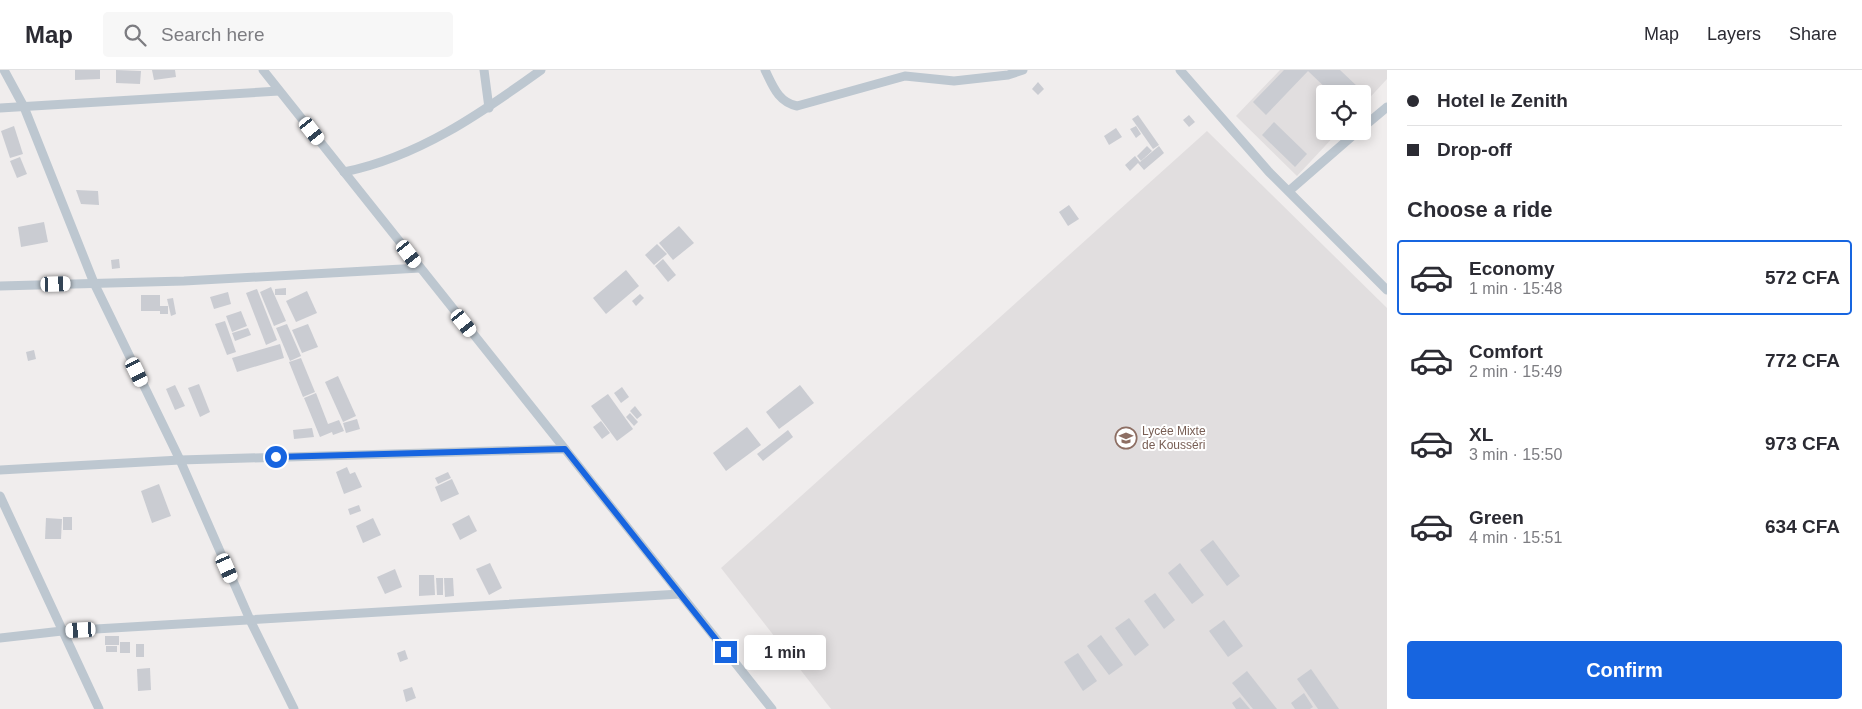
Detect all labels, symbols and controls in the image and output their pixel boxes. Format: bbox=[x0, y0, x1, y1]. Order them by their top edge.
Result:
search box bbox=[103, 12, 453, 57]
text: Map bbox=[25, 21, 73, 48]
icon: search bbox=[121, 21, 149, 49]
text: Search here bbox=[161, 24, 265, 45]
text: Map bbox=[1644, 24, 1679, 44]
text: Layers bbox=[1707, 24, 1761, 44]
text: Share bbox=[1789, 24, 1837, 44]
map controls bbox=[1316, 85, 1371, 140]
button: locate bbox=[1316, 85, 1371, 140]
text: Hotel le Zenith bbox=[1437, 90, 1568, 111]
car bbox=[296, 115, 327, 147]
text: Drop-off bbox=[1437, 139, 1512, 160]
text: Choose a ride bbox=[1407, 197, 1552, 222]
car bbox=[393, 238, 424, 270]
icon: car bbox=[1409, 255, 1454, 300]
text: Economy bbox=[1469, 258, 1555, 279]
text: 572 CFA bbox=[1765, 267, 1840, 288]
car bbox=[40, 276, 71, 292]
text: 1 min · 15:48 bbox=[1469, 280, 1562, 297]
car bbox=[448, 307, 479, 339]
icon: car bbox=[1409, 338, 1454, 383]
text: Comfort bbox=[1469, 341, 1543, 362]
text: 772 CFA bbox=[1765, 350, 1840, 371]
car bbox=[123, 355, 150, 389]
text: 2 min · 15:49 bbox=[1469, 363, 1562, 380]
icon: car bbox=[1409, 421, 1454, 466]
place label: Lycée Mixte de Kousséri bbox=[1142, 424, 1206, 452]
text: XL bbox=[1469, 424, 1493, 445]
school or university icon: Lycée Mixte de Kousséri bbox=[1114, 426, 1138, 450]
text: 973 CFA bbox=[1765, 433, 1840, 454]
route start bbox=[265, 446, 287, 468]
text: 3 min · 15:50 bbox=[1469, 446, 1562, 463]
icon: car bbox=[1409, 504, 1454, 549]
text: Green bbox=[1469, 507, 1524, 528]
text: 634 CFA bbox=[1765, 516, 1840, 537]
text: 4 min · 15:51 bbox=[1469, 529, 1562, 546]
car bbox=[214, 551, 239, 585]
car bbox=[65, 622, 96, 638]
callout: 1 min bbox=[744, 634, 826, 670]
route end bbox=[715, 641, 737, 663]
button: Confirm bbox=[1407, 641, 1842, 699]
text: 1 min bbox=[764, 644, 806, 661]

